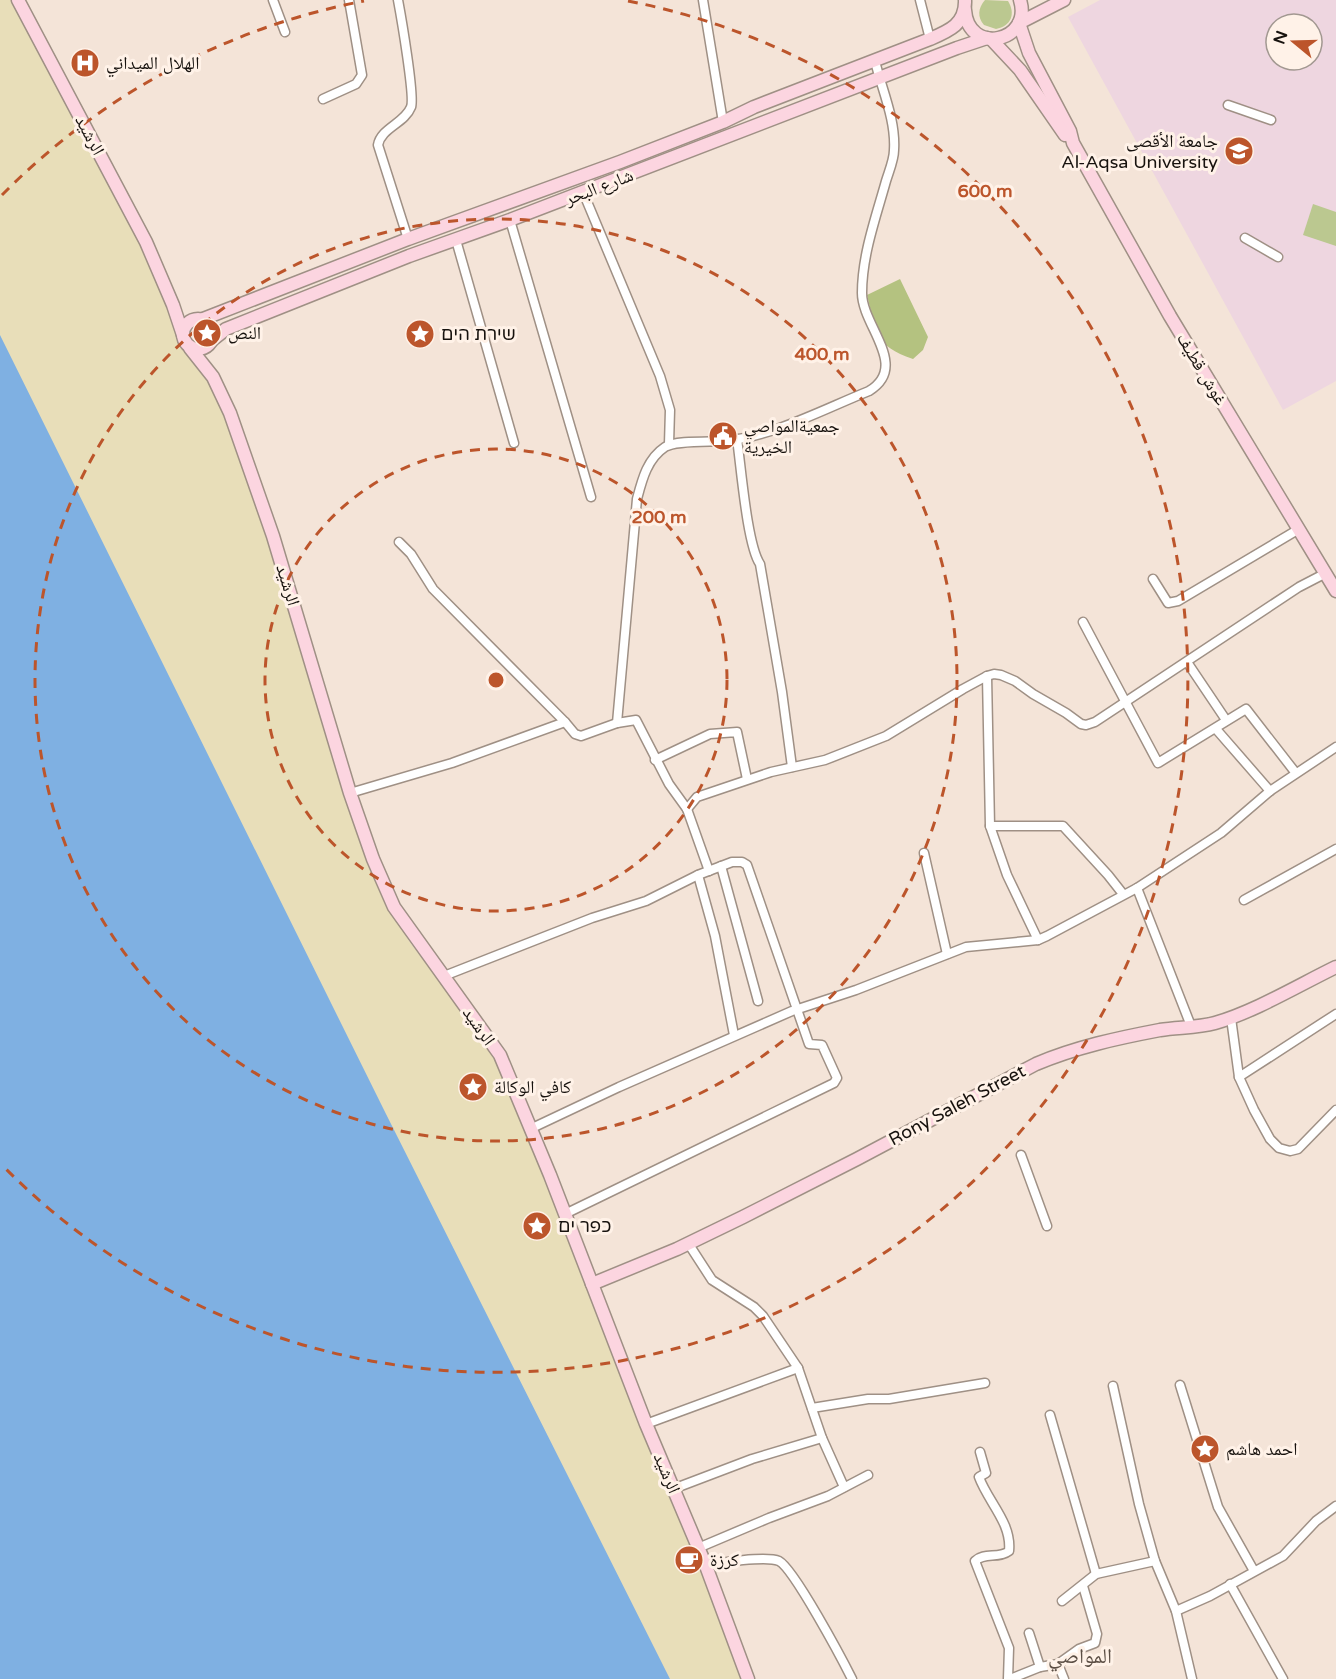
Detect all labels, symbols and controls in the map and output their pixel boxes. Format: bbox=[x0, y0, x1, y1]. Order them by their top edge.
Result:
north arrow bbox=[1264, 12, 1324, 72]
text: N bbox=[1269, 28, 1292, 47]
hospital icon: الهلال الميداني bbox=[69, 47, 101, 79]
place label: الهلال الميداني bbox=[106, 52, 199, 78]
street label: الرشيد bbox=[70, 111, 110, 159]
place label: جامعة الأقصى Al-Aqsa University bbox=[1061, 130, 1218, 173]
school or university icon: جامعة الأقصى Al-Aqsa University bbox=[1223, 135, 1255, 167]
street label: شارع البحر bbox=[561, 164, 636, 210]
text: 600 m bbox=[957, 180, 1013, 202]
place icon: النص bbox=[191, 317, 223, 349]
place icon: שירת הים bbox=[404, 318, 436, 350]
place label: النص bbox=[228, 322, 261, 344]
place label: שירת הים bbox=[441, 323, 516, 345]
street label: غوش قطيف bbox=[1172, 329, 1232, 409]
text: 400 m bbox=[794, 343, 850, 365]
place label: جمعيةالمواصي الخيرية bbox=[744, 415, 840, 458]
public building icon: جمعيةالمواصي الخيرية bbox=[707, 420, 739, 452]
text: 200 m bbox=[631, 506, 687, 528]
street label: الرشيد bbox=[271, 562, 305, 608]
centre of rings bbox=[486, 670, 506, 690]
street label: الرشيد bbox=[458, 1002, 500, 1050]
street label: Rony Saleh Street bbox=[885, 1060, 1029, 1150]
place icon: كافي الوكالة bbox=[457, 1071, 489, 1103]
place label: كافي الوكالة bbox=[494, 1076, 572, 1102]
place icon: כפר ים bbox=[521, 1210, 553, 1242]
place label: כפר ים bbox=[558, 1215, 611, 1237]
place icon: احمد هاشم bbox=[1189, 1433, 1221, 1465]
place label: احمد هاشم bbox=[1226, 1438, 1297, 1461]
street label: الرشيد bbox=[649, 1449, 685, 1497]
cafe icon: كرزة bbox=[673, 1544, 705, 1576]
place label: كرزة bbox=[710, 1549, 740, 1571]
district label: المواصي bbox=[1048, 1644, 1112, 1672]

